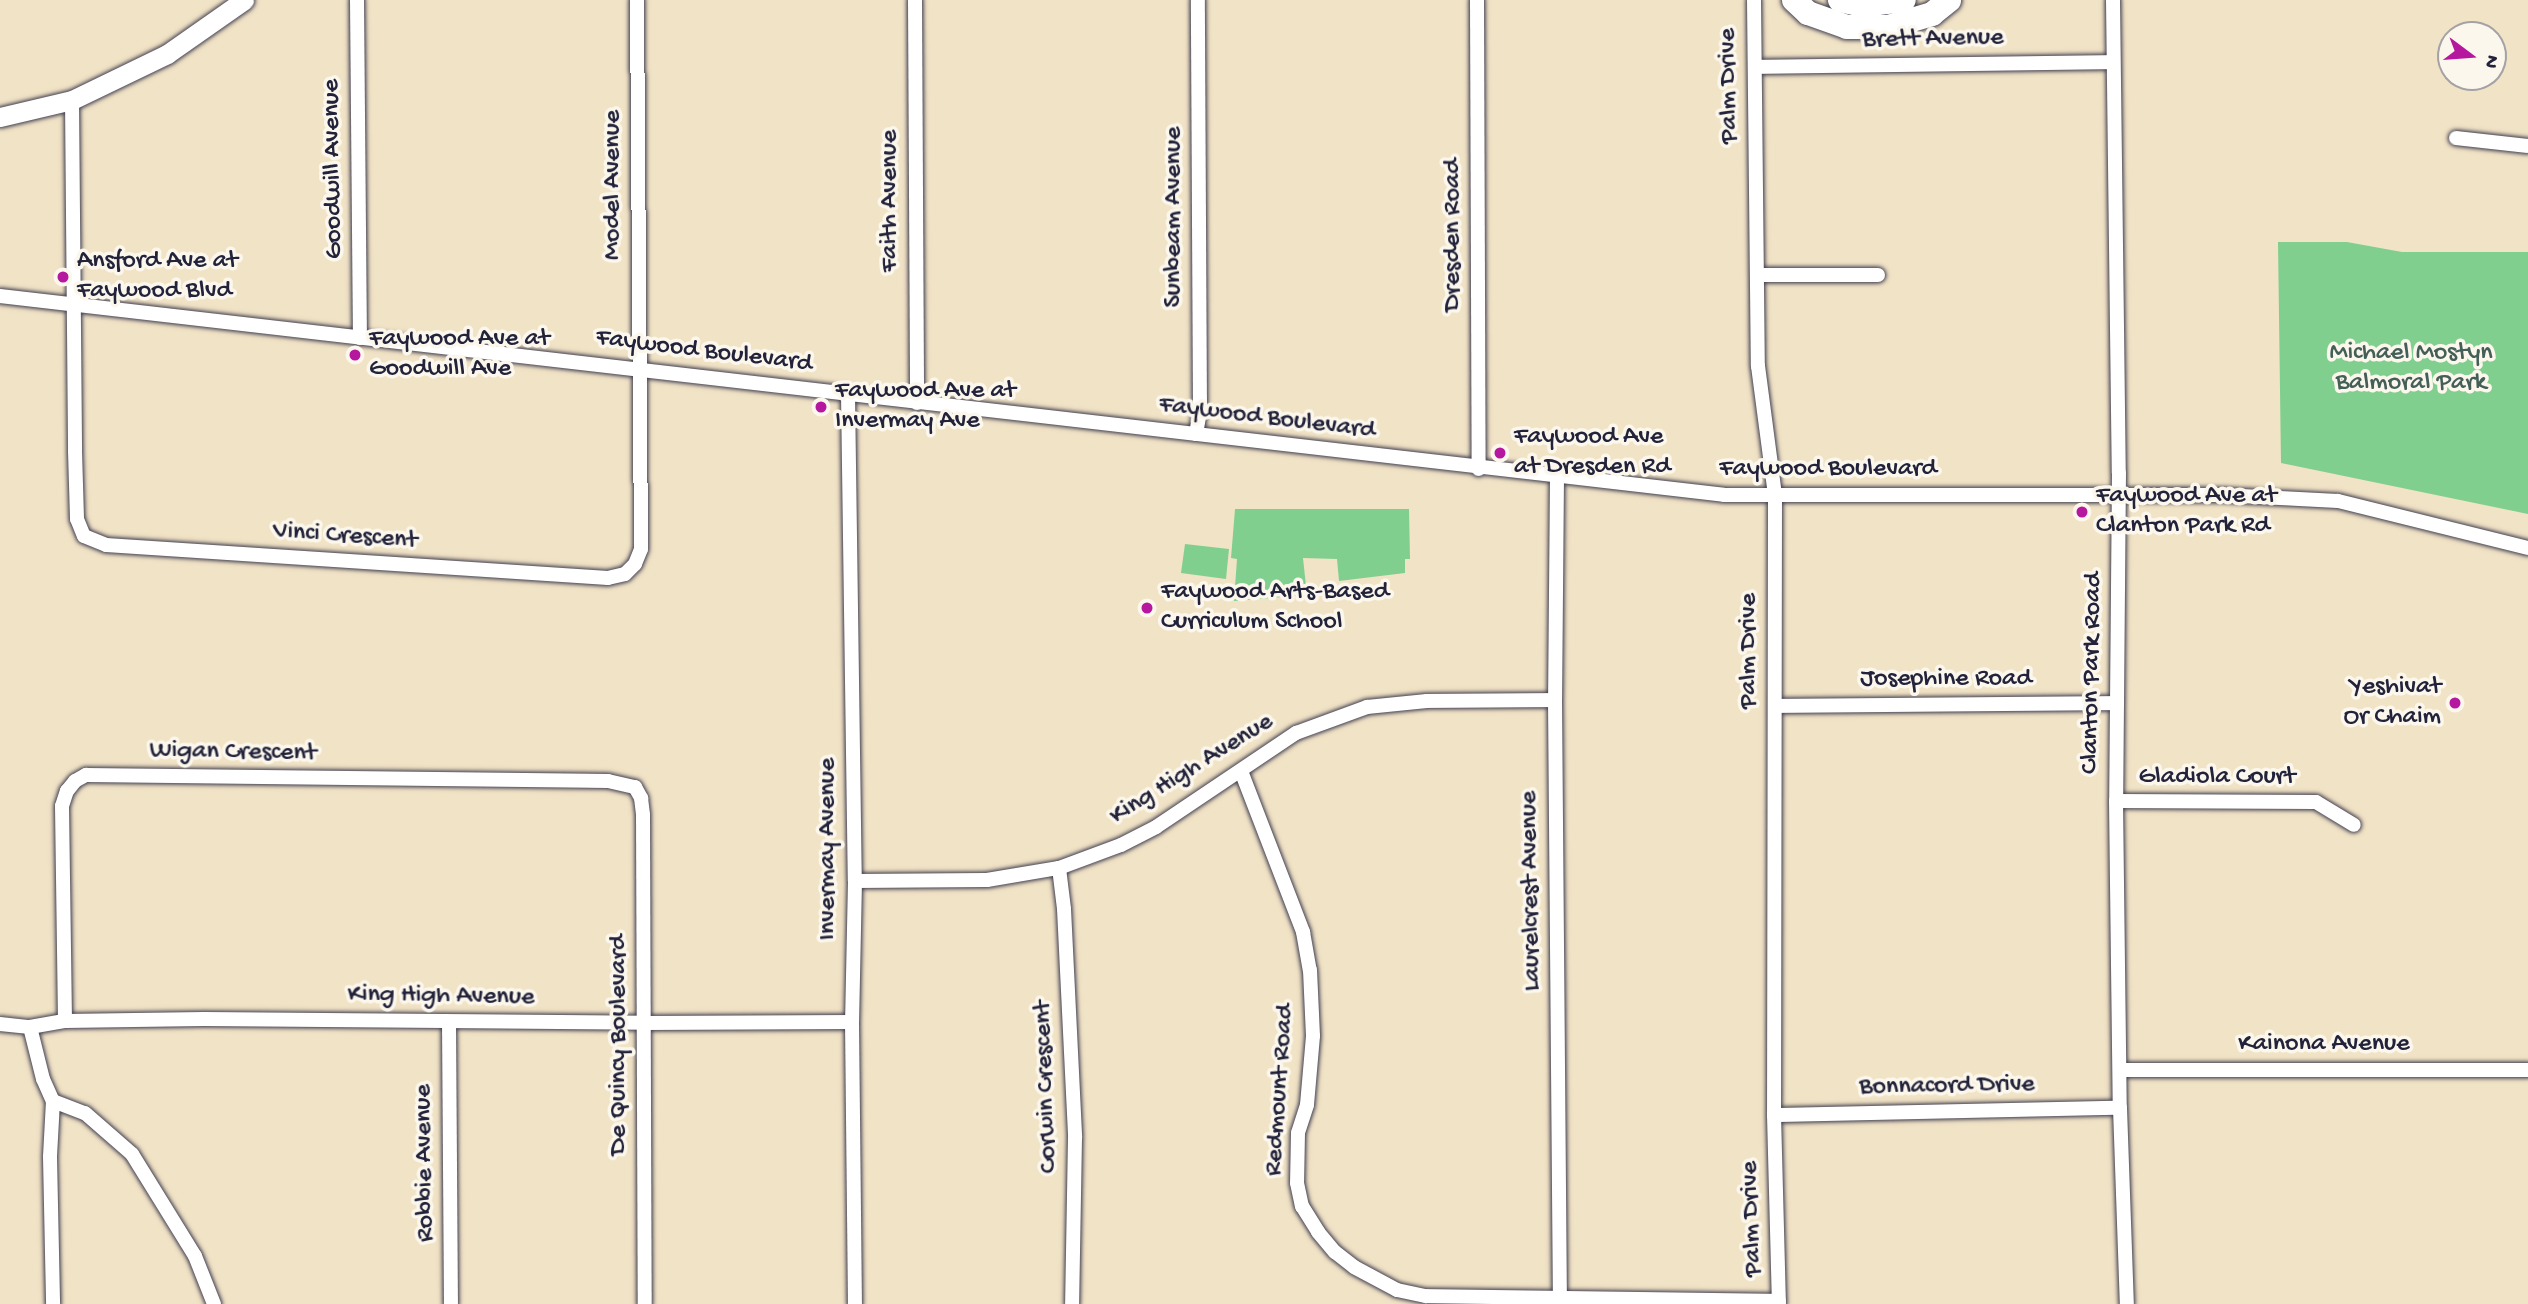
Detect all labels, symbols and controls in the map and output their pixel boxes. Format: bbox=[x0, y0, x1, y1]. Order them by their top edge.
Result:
north arrow bbox=[2437, 21, 2507, 91]
street label: Brett Avenue bbox=[1862, 23, 2004, 57]
street label: Palm Drive bbox=[1713, 28, 1747, 144]
text: N bbox=[2478, 52, 2504, 71]
street label: Goodwill Avenue bbox=[317, 79, 351, 259]
street label: Model Avenue bbox=[598, 110, 630, 260]
street label: Sunbeam Avenue bbox=[1159, 127, 1191, 307]
street label: Faith Avenue bbox=[875, 130, 907, 272]
street label: Dresden Road bbox=[1438, 158, 1470, 312]
place label: Ansford Ave at Faywood Blvd bbox=[77, 246, 238, 308]
marker: Ansford Ave at Faywood Blvd bbox=[55, 269, 71, 285]
street label: Faywood Boulevard bbox=[594, 323, 814, 381]
place label: Faywood Ave at Goodwill Ave bbox=[369, 324, 550, 386]
park label: Michael Mostyn Balmoral Park bbox=[2329, 338, 2493, 400]
marker: Faywood Ave at Goodwill Ave bbox=[347, 347, 363, 363]
place label: Faywood Ave at Invermay Ave bbox=[835, 376, 1016, 438]
street label: Faywood Boulevard bbox=[1157, 390, 1377, 448]
marker: Faywood Ave at Invermay Ave bbox=[813, 399, 829, 415]
place label: Faywood Ave at Dresden Rd bbox=[1514, 422, 1670, 484]
marker: Faywood Ave at Dresden Rd bbox=[1492, 445, 1508, 461]
street label: Faywood Boulevard bbox=[1719, 454, 1937, 486]
place label: Faywood Ave at Clanton Park Rd bbox=[2096, 481, 2277, 542]
marker: Faywood Ave at Clanton Park Rd bbox=[2074, 504, 2090, 520]
street label: Vinci Crescent bbox=[272, 516, 418, 558]
street label: Clanton Park Road bbox=[2076, 572, 2110, 774]
place label: Faywood Arts-Based Curriculum School bbox=[1161, 577, 1389, 638]
street label: Palm Drive bbox=[1734, 593, 1766, 709]
marker: Faywood Arts-Based Curriculum School bbox=[1139, 600, 1155, 616]
street label: Josephine Road bbox=[1860, 664, 2032, 696]
place label: Yeshivat Or Chaim bbox=[2343, 672, 2441, 734]
marker: Yeshivat Or Chaim bbox=[2447, 695, 2463, 711]
street label: King High Avenue bbox=[1105, 707, 1279, 833]
street label: Wigan Crescent bbox=[149, 736, 317, 770]
street label: Invermay Avenue bbox=[813, 758, 845, 940]
street label: Gladiola Court bbox=[2139, 762, 2295, 794]
street label: Laurelcrest Avenue bbox=[1515, 790, 1549, 992]
street label: De Quincy Boulevard bbox=[604, 935, 636, 1155]
street label: King High Avenue bbox=[347, 980, 535, 1014]
street label: Corwin Crescent bbox=[1028, 1000, 1066, 1174]
street label: Redmount Road bbox=[1259, 1003, 1303, 1177]
street label: Kainona Avenue bbox=[2238, 1029, 2410, 1061]
street label: Bonnacord Drive bbox=[1859, 1070, 2035, 1104]
street label: Robbie Avenue bbox=[409, 1084, 443, 1242]
street label: Palm Drive bbox=[1735, 1161, 1771, 1277]

